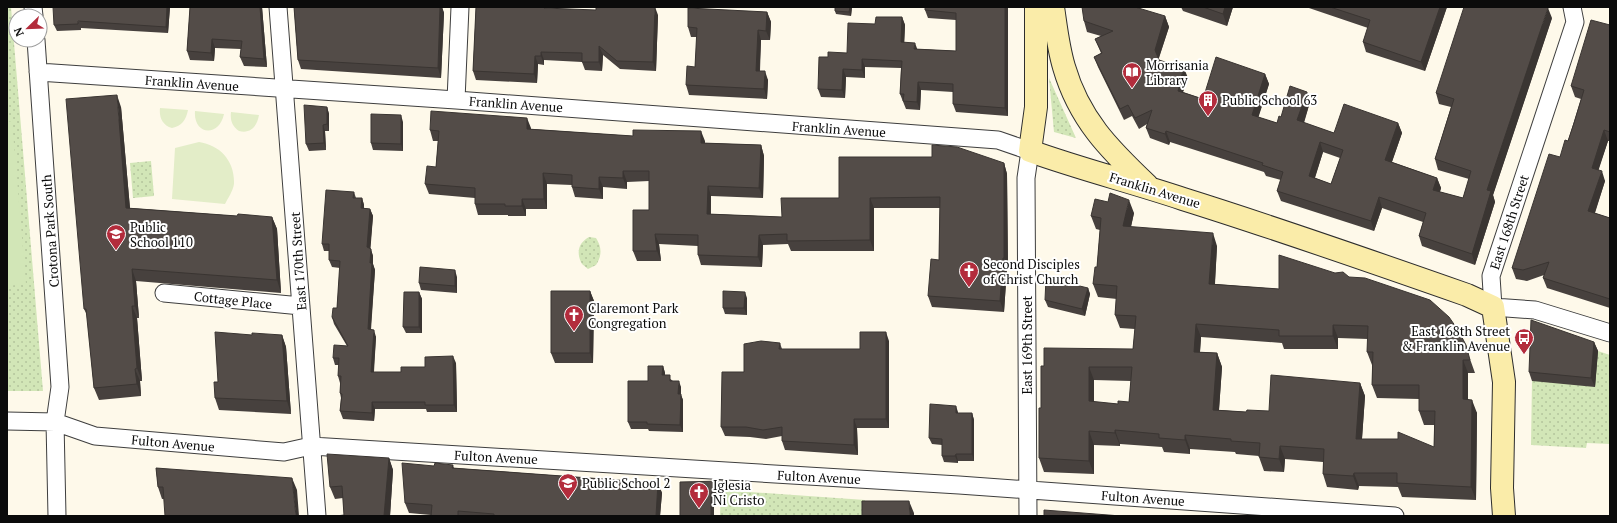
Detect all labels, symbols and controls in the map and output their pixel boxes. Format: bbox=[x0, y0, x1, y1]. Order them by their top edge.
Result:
north arrow bbox=[8, 8, 48, 48]
text: N bbox=[10, 25, 27, 38]
place label: Morrisania Library bbox=[1146, 56, 1209, 89]
library icon: Morrisania Library bbox=[1121, 61, 1143, 89]
street label: Franklin Avenue bbox=[144, 71, 240, 95]
building icon: Public School 63 bbox=[1197, 89, 1219, 117]
place label: Public School 63 bbox=[1222, 91, 1317, 109]
street label: Franklin Avenue bbox=[468, 92, 564, 116]
street label: Franklin Avenue bbox=[791, 117, 887, 141]
street label: Franklin Avenue bbox=[1107, 168, 1203, 212]
street label: East 168th Street bbox=[1485, 172, 1533, 272]
street label: Crotona Park South bbox=[37, 174, 63, 288]
street label: East 170th Street bbox=[286, 211, 310, 311]
place label: Public School 110 bbox=[130, 218, 193, 251]
school or university icon: Public School 110 bbox=[105, 223, 127, 251]
place label: Second Disciples of Christ Church bbox=[983, 255, 1080, 288]
church icon: Second Disciples of Christ Church bbox=[958, 260, 980, 288]
street label: Cottage Place bbox=[193, 287, 273, 313]
street label: East 169th Street bbox=[1018, 295, 1036, 394]
place label: Claremont Park Congregation bbox=[588, 299, 679, 332]
church icon: Claremont Park Congregation bbox=[563, 304, 585, 332]
place label: East 168th Street & Franklin Avenue bbox=[1401, 322, 1510, 355]
bus stop icon: East 168th Street & Franklin Avenue bbox=[1513, 327, 1535, 355]
street label: Fulton Avenue bbox=[131, 430, 215, 456]
street label: Fulton Avenue bbox=[454, 446, 538, 468]
street label: Fulton Avenue bbox=[777, 466, 861, 488]
school or university icon: Public School 2 bbox=[557, 472, 579, 500]
place label: Public School 2 bbox=[582, 474, 670, 492]
place label: Iglesia Ni Cristo bbox=[713, 476, 765, 509]
church icon: Iglesia Ni Cristo bbox=[688, 481, 710, 509]
street label: Fulton Avenue bbox=[1101, 486, 1185, 510]

